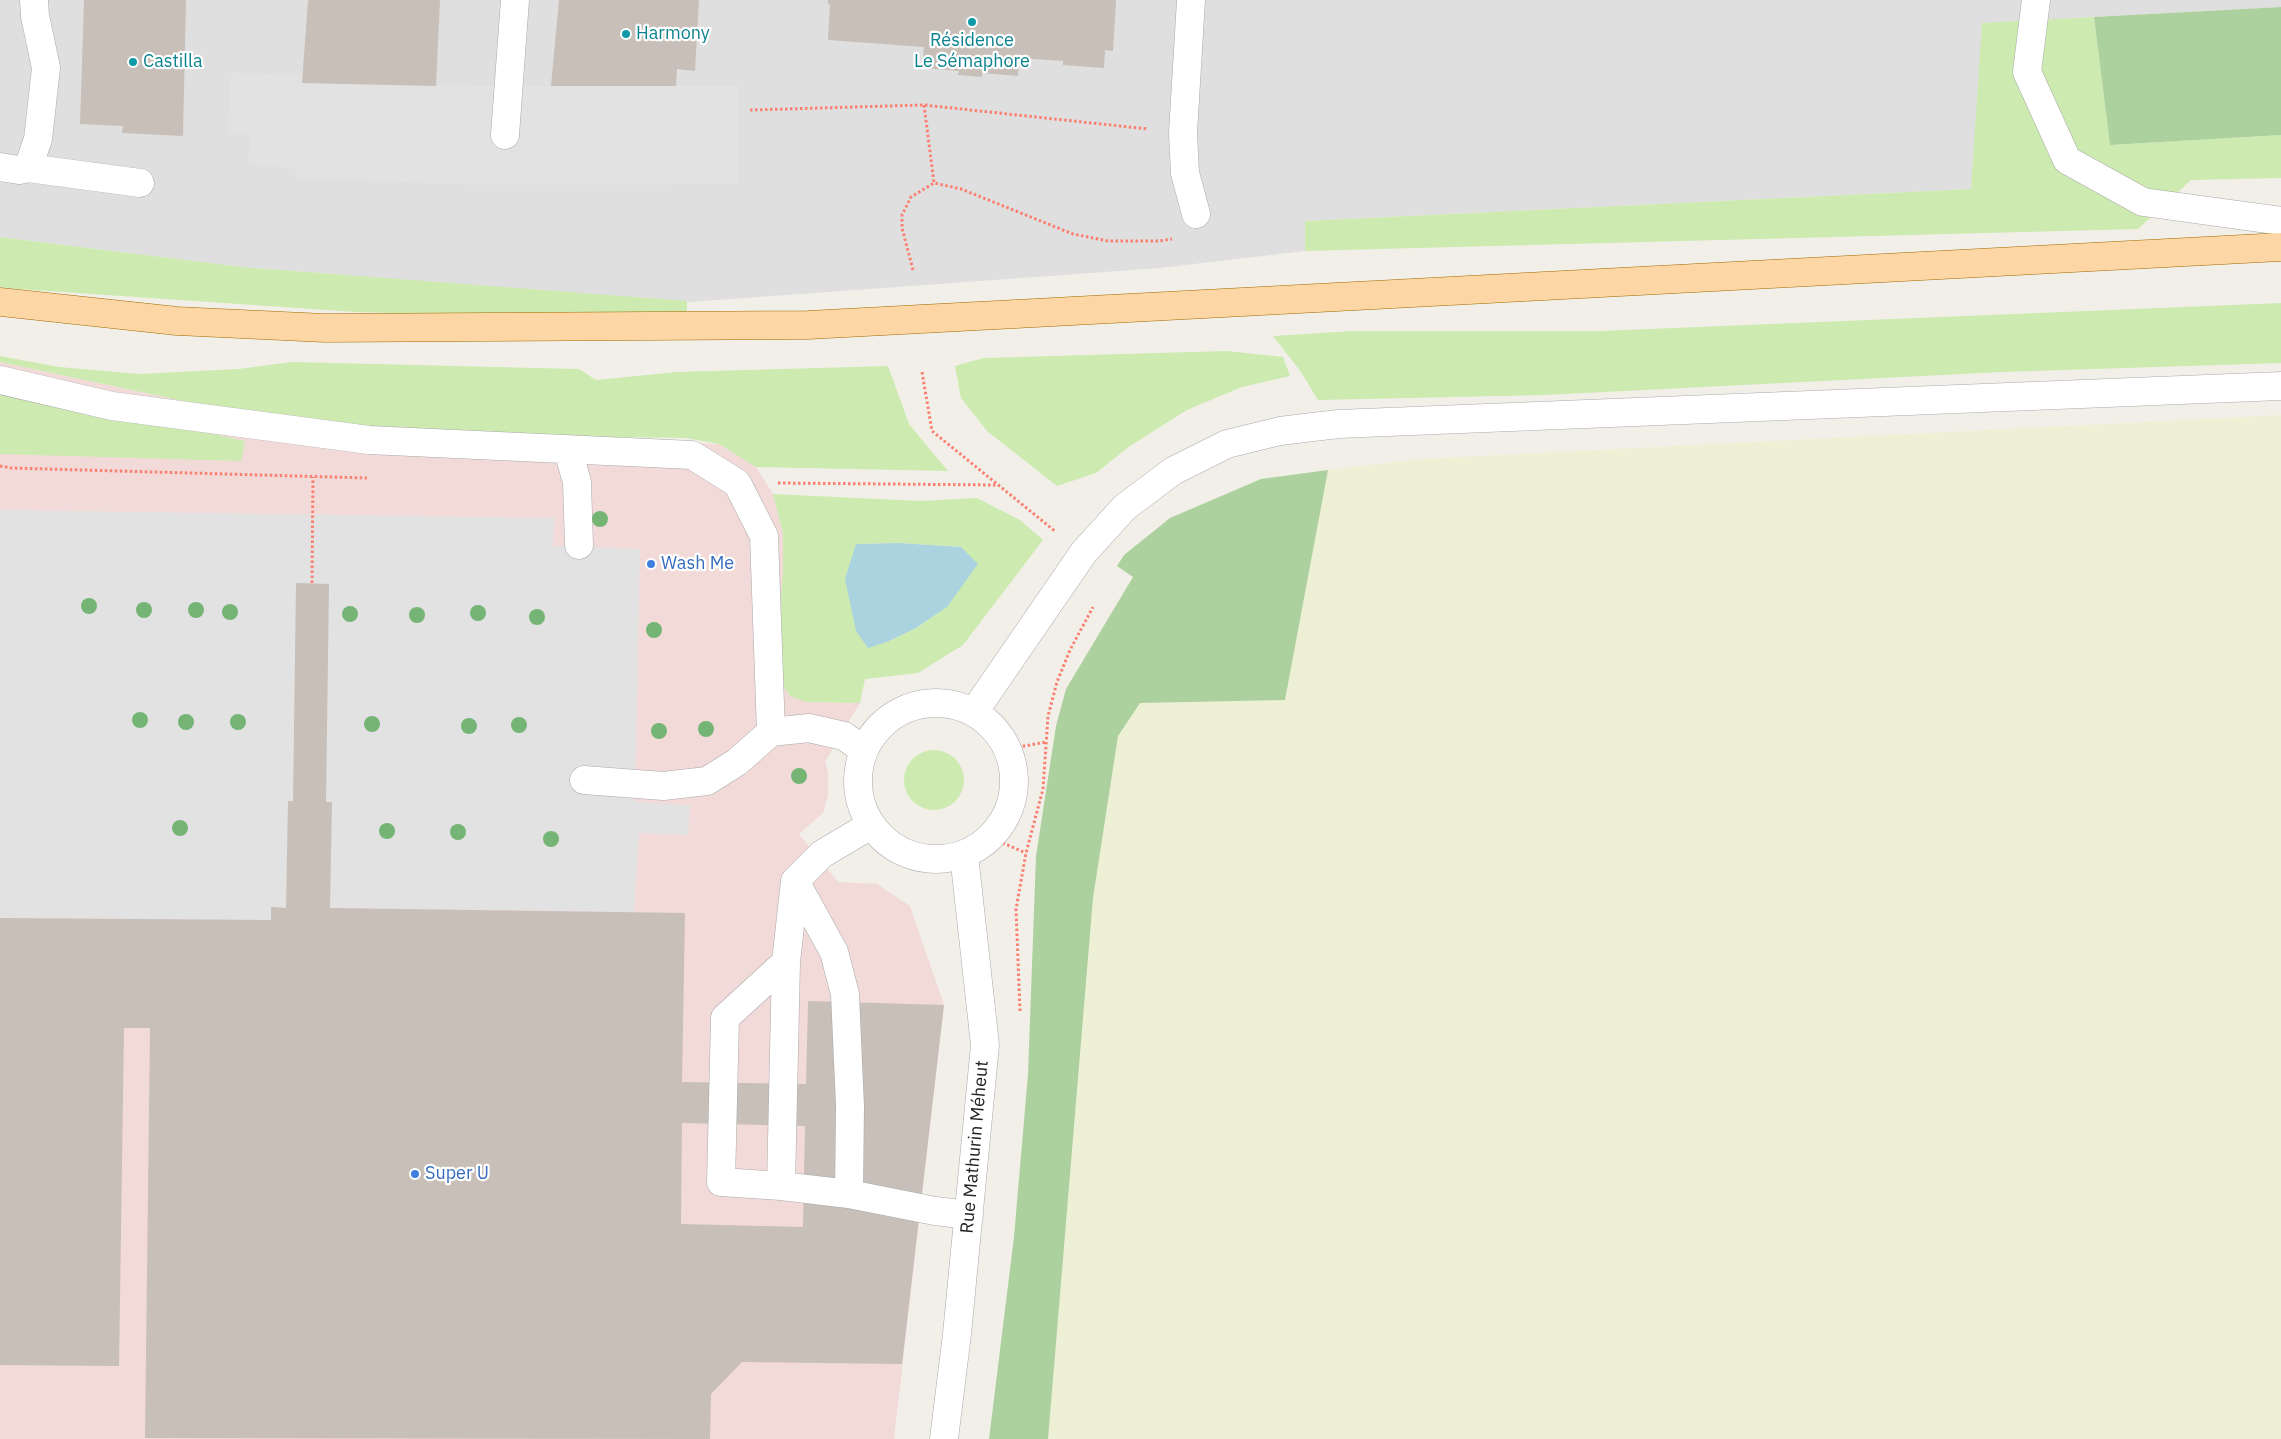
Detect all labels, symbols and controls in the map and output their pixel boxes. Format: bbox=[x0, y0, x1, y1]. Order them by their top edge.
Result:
marker: Résidence Le Sémaphore bbox=[966, 16, 978, 28]
place label: Harmony bbox=[636, 23, 710, 45]
marker: Harmony bbox=[620, 28, 632, 40]
place label: Résidence Le Sémaphore bbox=[914, 30, 1030, 72]
place label: Castilla bbox=[143, 51, 203, 73]
marker: Castilla bbox=[127, 56, 139, 68]
place label: Wash Me bbox=[661, 553, 734, 575]
marker: Wash Me bbox=[645, 558, 657, 570]
street label: Rue Mathurin Méheut bbox=[957, 1060, 993, 1234]
place label: Super U bbox=[425, 1163, 489, 1185]
marker: Super U bbox=[409, 1168, 421, 1180]

